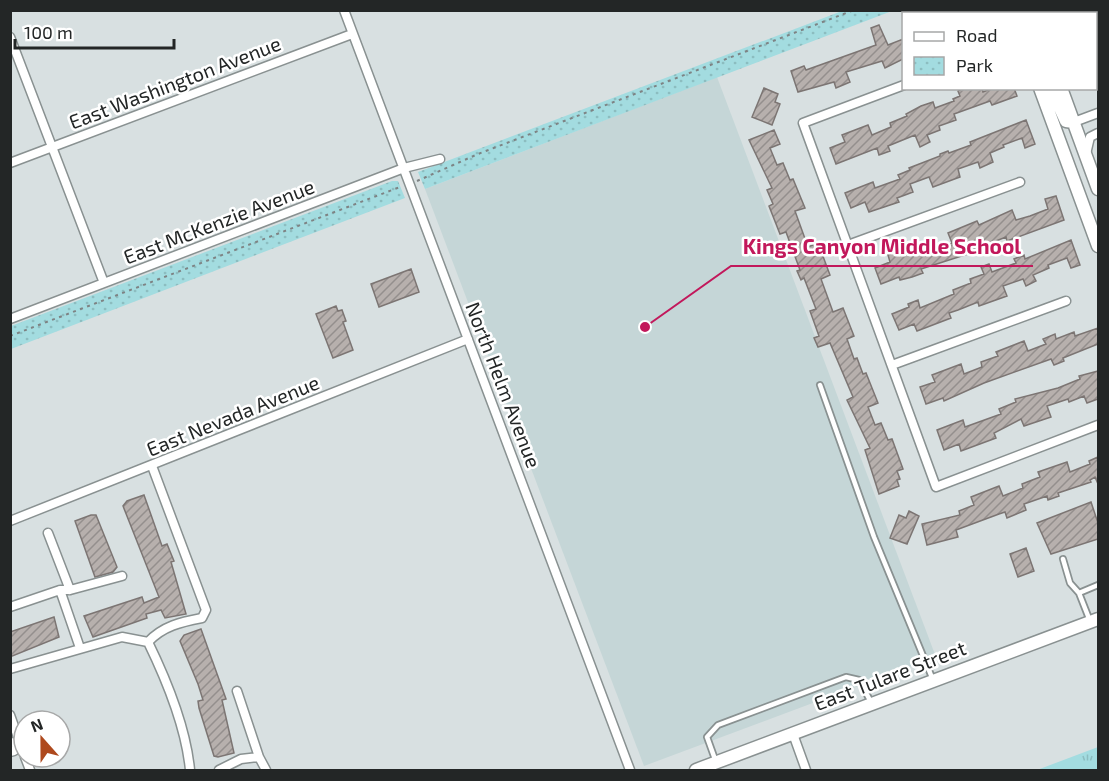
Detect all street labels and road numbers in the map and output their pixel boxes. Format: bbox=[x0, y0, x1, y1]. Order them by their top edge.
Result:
street label: East Washington Avenue bbox=[65, 31, 284, 134]
street label: East McKenzie Avenue bbox=[120, 174, 317, 269]
street label: North Helm Avenue bbox=[461, 298, 547, 471]
street label: East Nevada Avenue bbox=[143, 369, 322, 461]
street label: East Tulare Street bbox=[810, 635, 969, 715]

